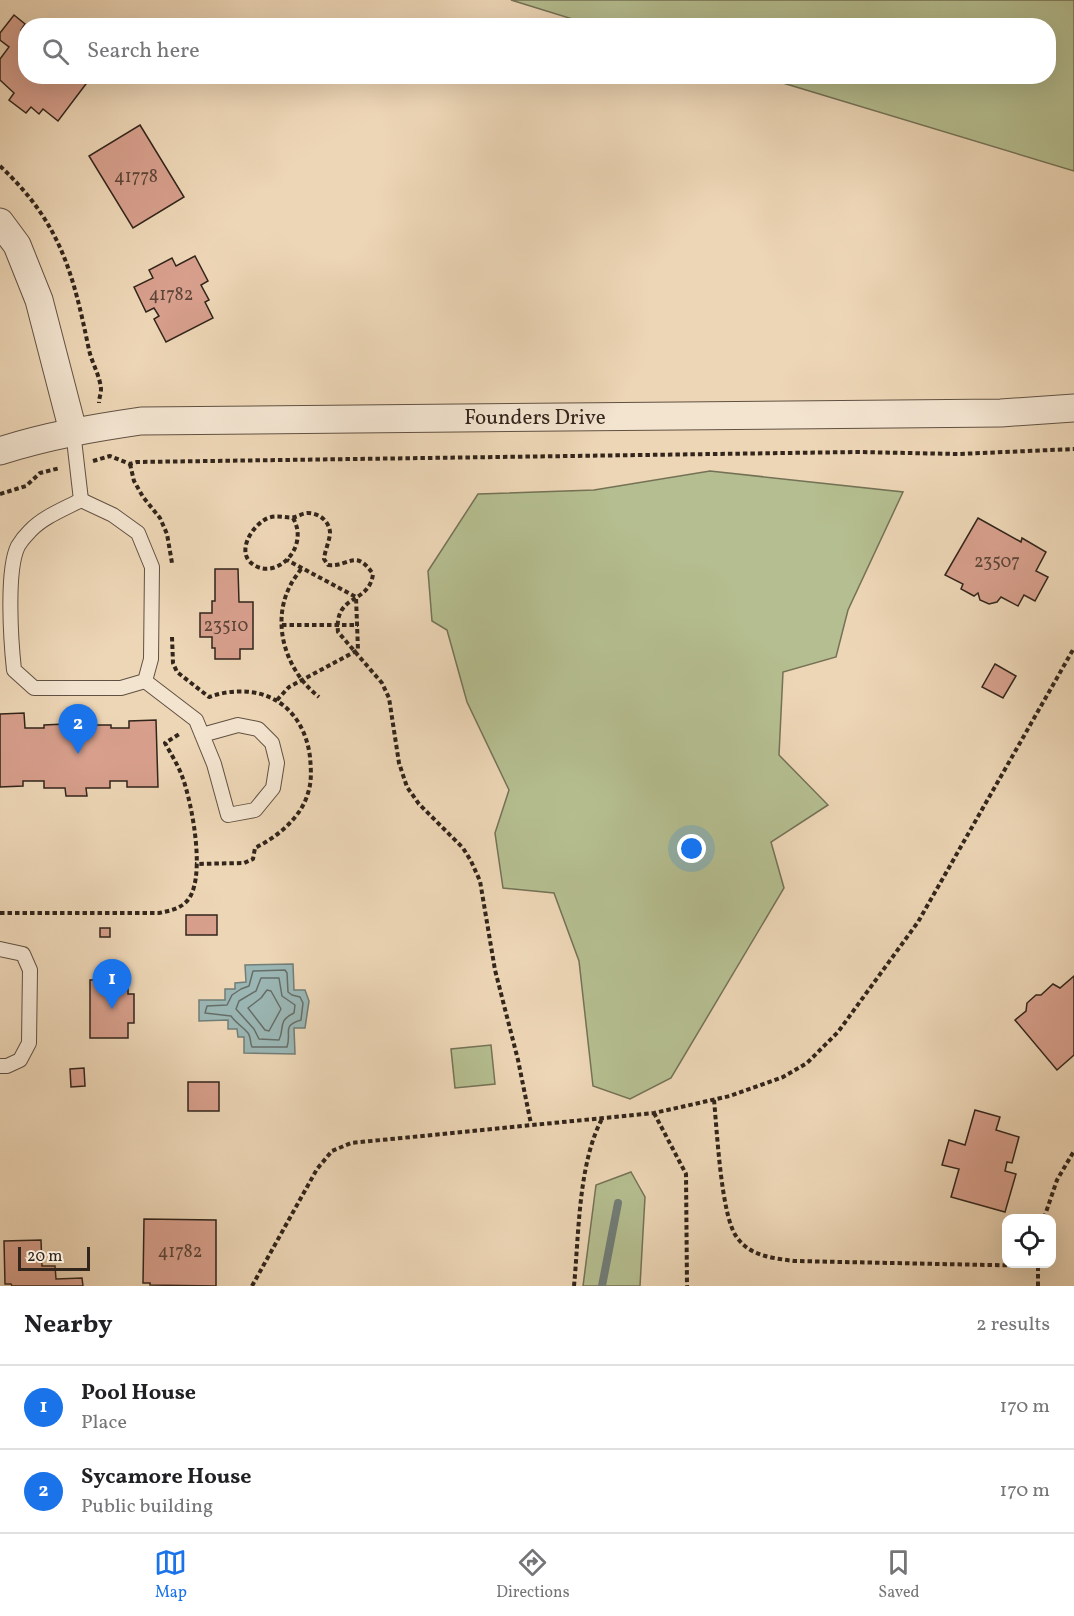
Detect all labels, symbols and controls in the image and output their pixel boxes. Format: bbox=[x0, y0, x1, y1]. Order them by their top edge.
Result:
search box bbox=[18, 18, 1056, 84]
icon: search bbox=[39, 35, 72, 68]
text: Search here bbox=[87, 36, 200, 67]
house number: 41778 bbox=[114, 165, 158, 190]
house number: 41782 bbox=[149, 283, 193, 308]
street label: Founders Drive bbox=[464, 404, 606, 433]
house number: 23507 bbox=[974, 550, 1020, 575]
house number: 23510 bbox=[204, 614, 249, 639]
pin: 2 bbox=[58, 704, 98, 754]
your location bbox=[677, 834, 706, 863]
pin: 1 bbox=[92, 960, 132, 1009]
map controls bbox=[1002, 1214, 1056, 1268]
button: locate bbox=[1002, 1214, 1056, 1268]
house number: 41782 bbox=[158, 1240, 202, 1265]
scale bar bbox=[18, 1244, 90, 1272]
text: 20 m bbox=[27, 1246, 62, 1268]
text: Nearby bbox=[24, 1307, 113, 1343]
text: 2 results bbox=[976, 1311, 1050, 1339]
text: Pool House bbox=[81, 1378, 196, 1409]
text: 1 bbox=[39, 1393, 48, 1421]
text: 170 m bbox=[1000, 1393, 1050, 1421]
text: Place bbox=[81, 1409, 127, 1437]
text: Sycamore House bbox=[81, 1462, 252, 1493]
text: 2 bbox=[38, 1477, 49, 1505]
text: 170 m bbox=[1000, 1477, 1050, 1505]
text: Public building bbox=[81, 1493, 213, 1521]
tab: Map bbox=[154, 1546, 187, 1604]
tab: Directions bbox=[496, 1546, 570, 1604]
tab: Saved bbox=[878, 1546, 920, 1604]

